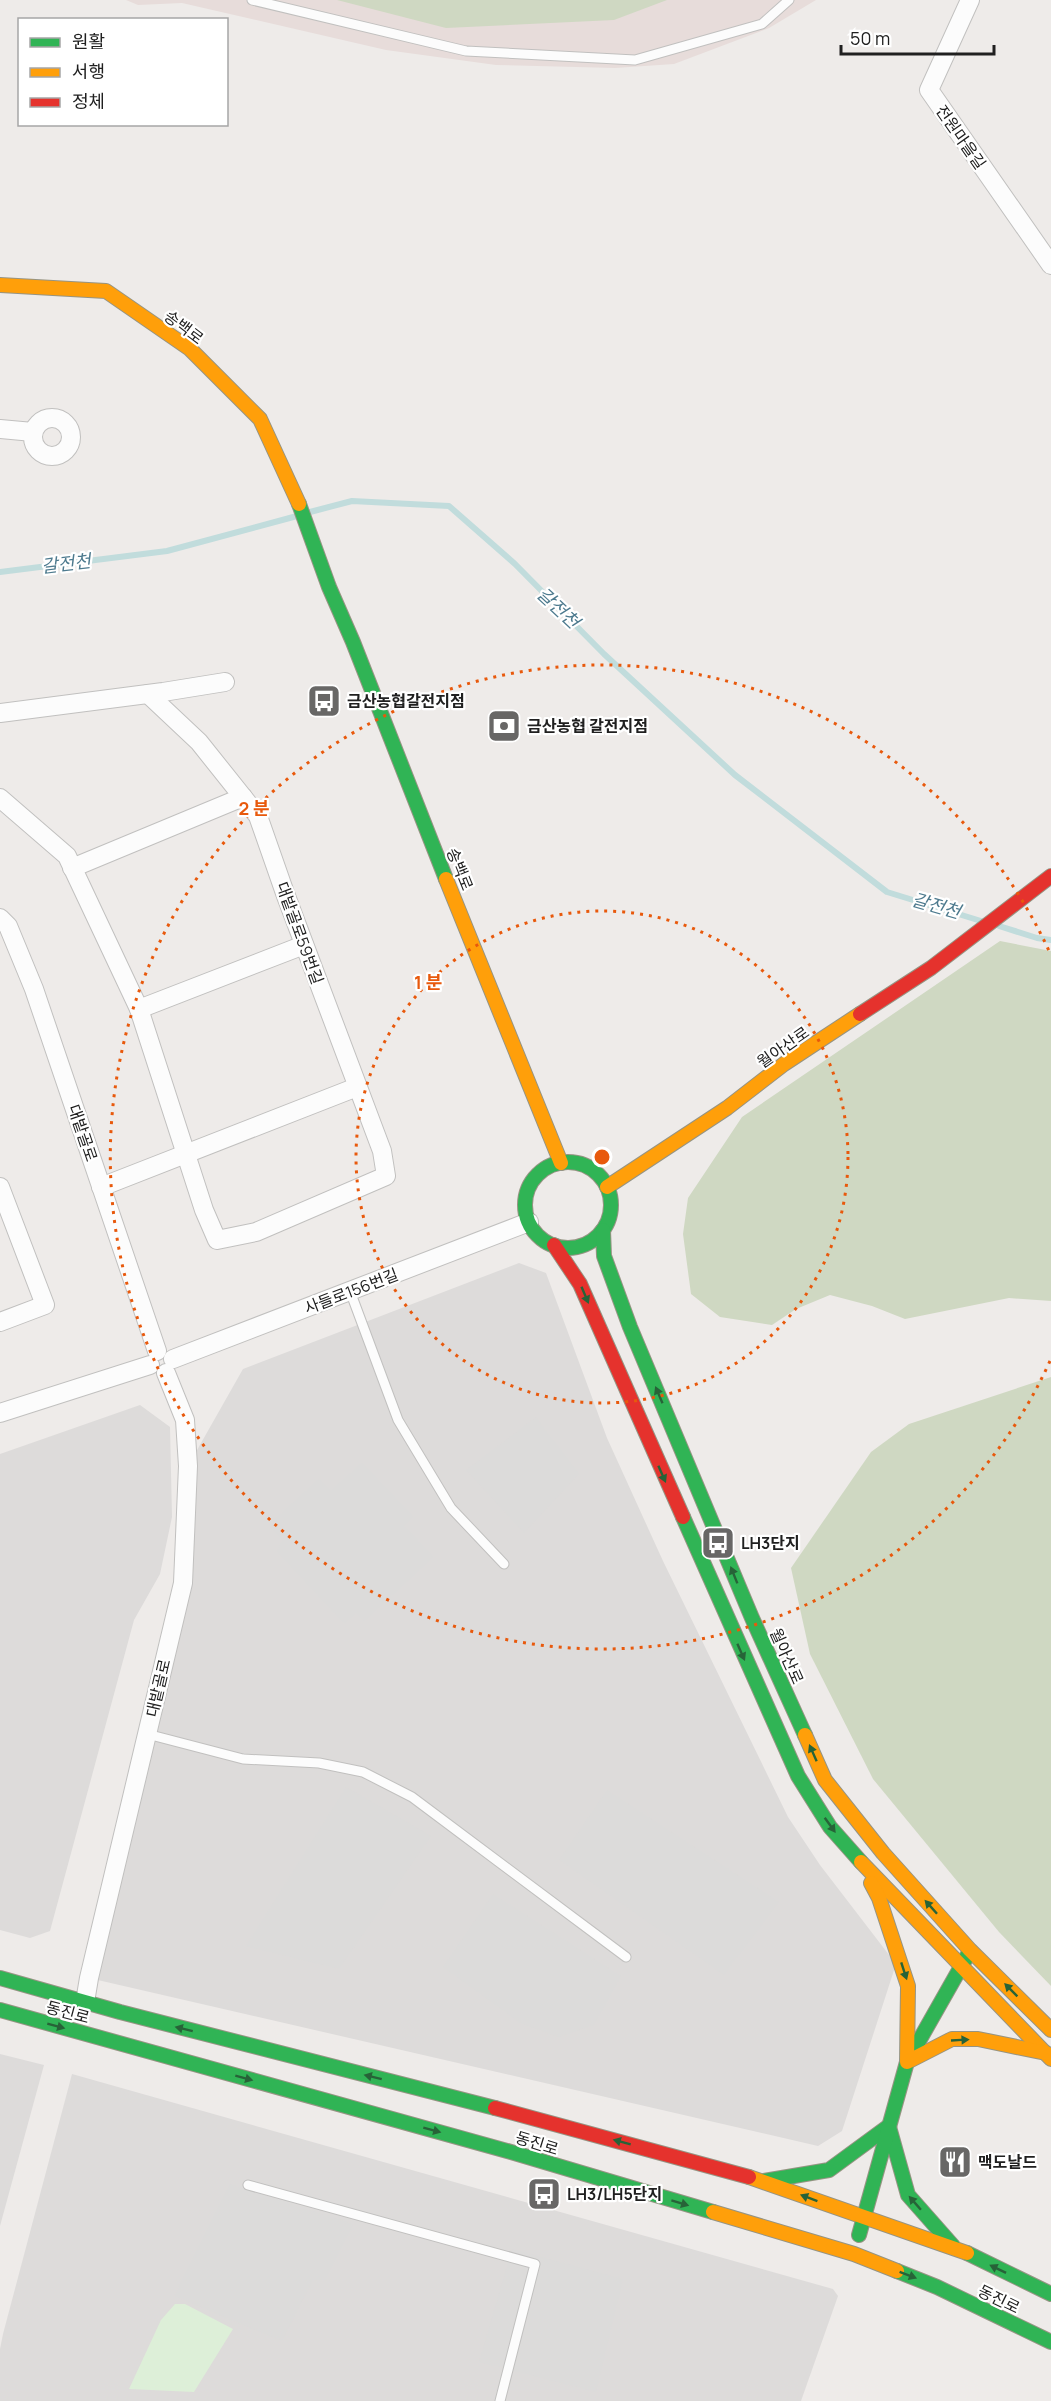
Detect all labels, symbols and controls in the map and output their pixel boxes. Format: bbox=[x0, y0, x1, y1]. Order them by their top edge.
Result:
legend bbox=[18, 18, 228, 126]
scale bar bbox=[841, 18, 994, 56]
text: 50 m bbox=[850, 26, 890, 50]
text: 원활 bbox=[72, 29, 105, 53]
text: 서행 bbox=[72, 59, 105, 83]
text: 정체 bbox=[72, 89, 105, 113]
street label: 전원마을길 bbox=[931, 101, 991, 173]
street label: 송백로 bbox=[160, 305, 208, 349]
water label: 갈전천 bbox=[40, 548, 94, 578]
water label: 갈전천 bbox=[532, 582, 587, 635]
bus stop icon: 금산농협갈전지점 bbox=[306, 683, 342, 719]
place label: 금산농협갈전지점 bbox=[347, 690, 465, 712]
bank icon: 금산농협 갈전지점 bbox=[486, 708, 522, 744]
place label: 금산농협 갈전지점 bbox=[527, 715, 648, 737]
text: 2 분 bbox=[239, 796, 270, 820]
street label: 송백로 bbox=[442, 844, 479, 894]
street label: 대밭골로59번길 bbox=[271, 879, 329, 987]
water label: 갈전천 bbox=[909, 887, 966, 924]
text: 1 분 bbox=[414, 970, 442, 994]
street label: 월아산로 bbox=[753, 1021, 814, 1073]
street label: 대밭골로 bbox=[63, 1102, 103, 1165]
centre of rings bbox=[592, 1147, 612, 1167]
street label: 사들로156번길 bbox=[301, 1263, 401, 1319]
one-way arrow bbox=[580, 1286, 589, 1303]
one-way arrow bbox=[654, 1386, 663, 1404]
one-way arrow bbox=[658, 1465, 667, 1482]
bus stop icon: LH3단지 bbox=[700, 1525, 736, 1561]
place label: LH3단지 bbox=[741, 1532, 800, 1554]
one-way arrow bbox=[729, 1566, 738, 1584]
street label: 월아산로 bbox=[765, 1625, 809, 1688]
one-way arrow bbox=[737, 1643, 746, 1660]
street label: 대밭골로 bbox=[141, 1657, 175, 1719]
one-way arrow bbox=[808, 1745, 817, 1762]
one-way arrow bbox=[824, 1817, 836, 1833]
one-way arrow bbox=[925, 1900, 938, 1915]
one-way arrow bbox=[899, 1963, 909, 1981]
one-way arrow bbox=[1004, 1984, 1018, 1998]
street label: 동진로 bbox=[44, 1996, 92, 2028]
one-way arrow bbox=[47, 2022, 65, 2031]
one-way arrow bbox=[175, 2023, 193, 2033]
one-way arrow bbox=[951, 2035, 970, 2044]
one-way arrow bbox=[364, 2071, 382, 2081]
one-way arrow bbox=[235, 2074, 253, 2083]
one-way arrow bbox=[423, 2126, 441, 2135]
street label: 동진로 bbox=[513, 2126, 562, 2160]
one-way arrow bbox=[613, 2137, 632, 2147]
restaurant icon: 맥도날드 bbox=[937, 2144, 973, 2180]
place label: 맥도날드 bbox=[978, 2151, 1037, 2173]
bus stop icon: LH3/LH5단지 bbox=[526, 2176, 562, 2212]
place label: LH3/LH5단지 bbox=[567, 2183, 662, 2205]
one-way arrow bbox=[800, 2192, 818, 2202]
one-way arrow bbox=[909, 2196, 922, 2211]
one-way arrow bbox=[671, 2199, 689, 2208]
one-way arrow bbox=[990, 2264, 1007, 2273]
one-way arrow bbox=[900, 2271, 918, 2281]
street label: 동진로 bbox=[974, 2279, 1024, 2319]

